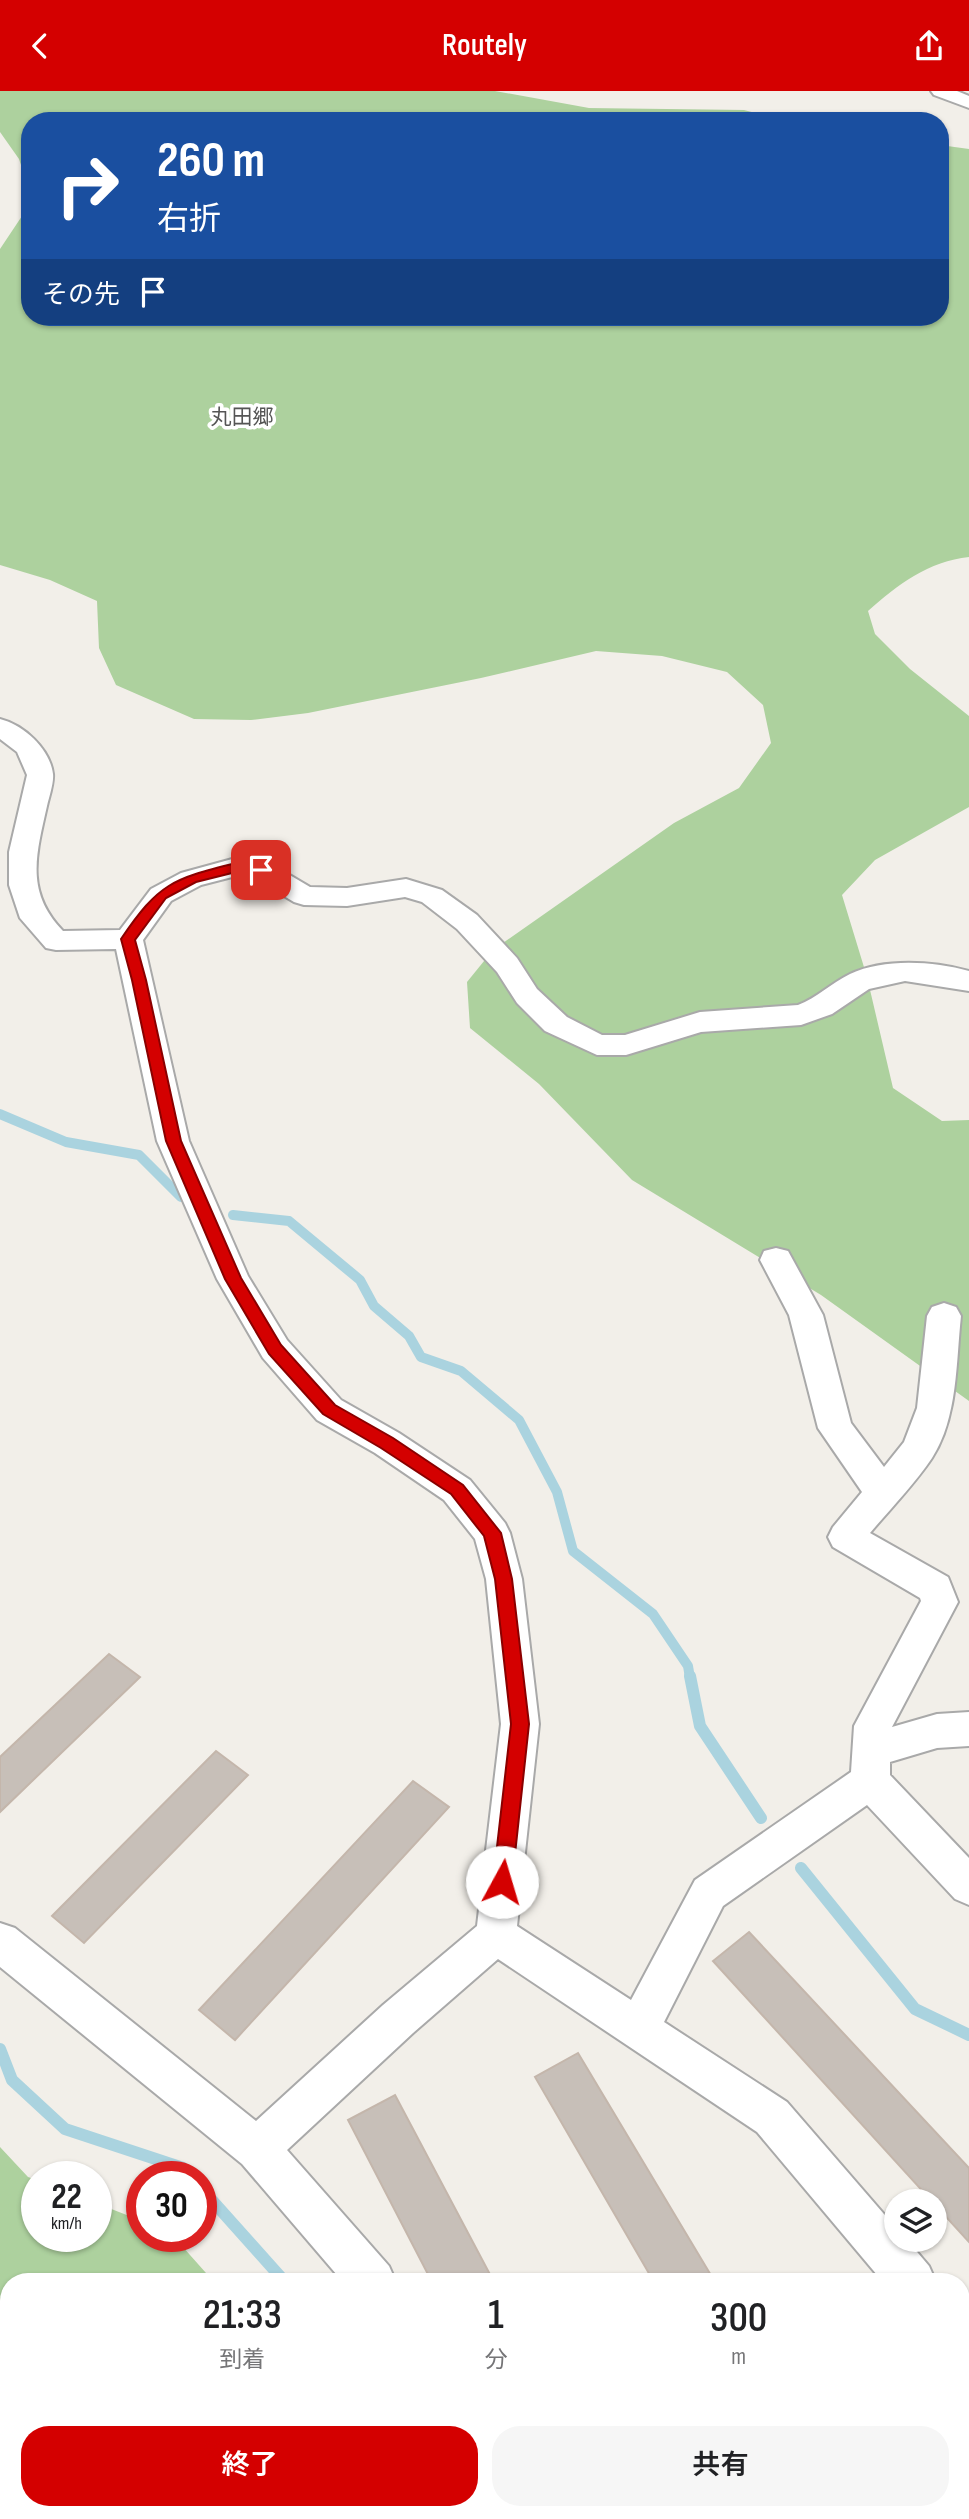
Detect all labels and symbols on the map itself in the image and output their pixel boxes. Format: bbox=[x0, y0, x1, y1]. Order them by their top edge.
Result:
district label: 丸田郷 bbox=[211, 405, 274, 430]
pin bbox=[231, 840, 291, 900]
position arrow bbox=[465, 1845, 539, 1919]
speed limit sign: 30 bbox=[126, 2161, 217, 2252]

